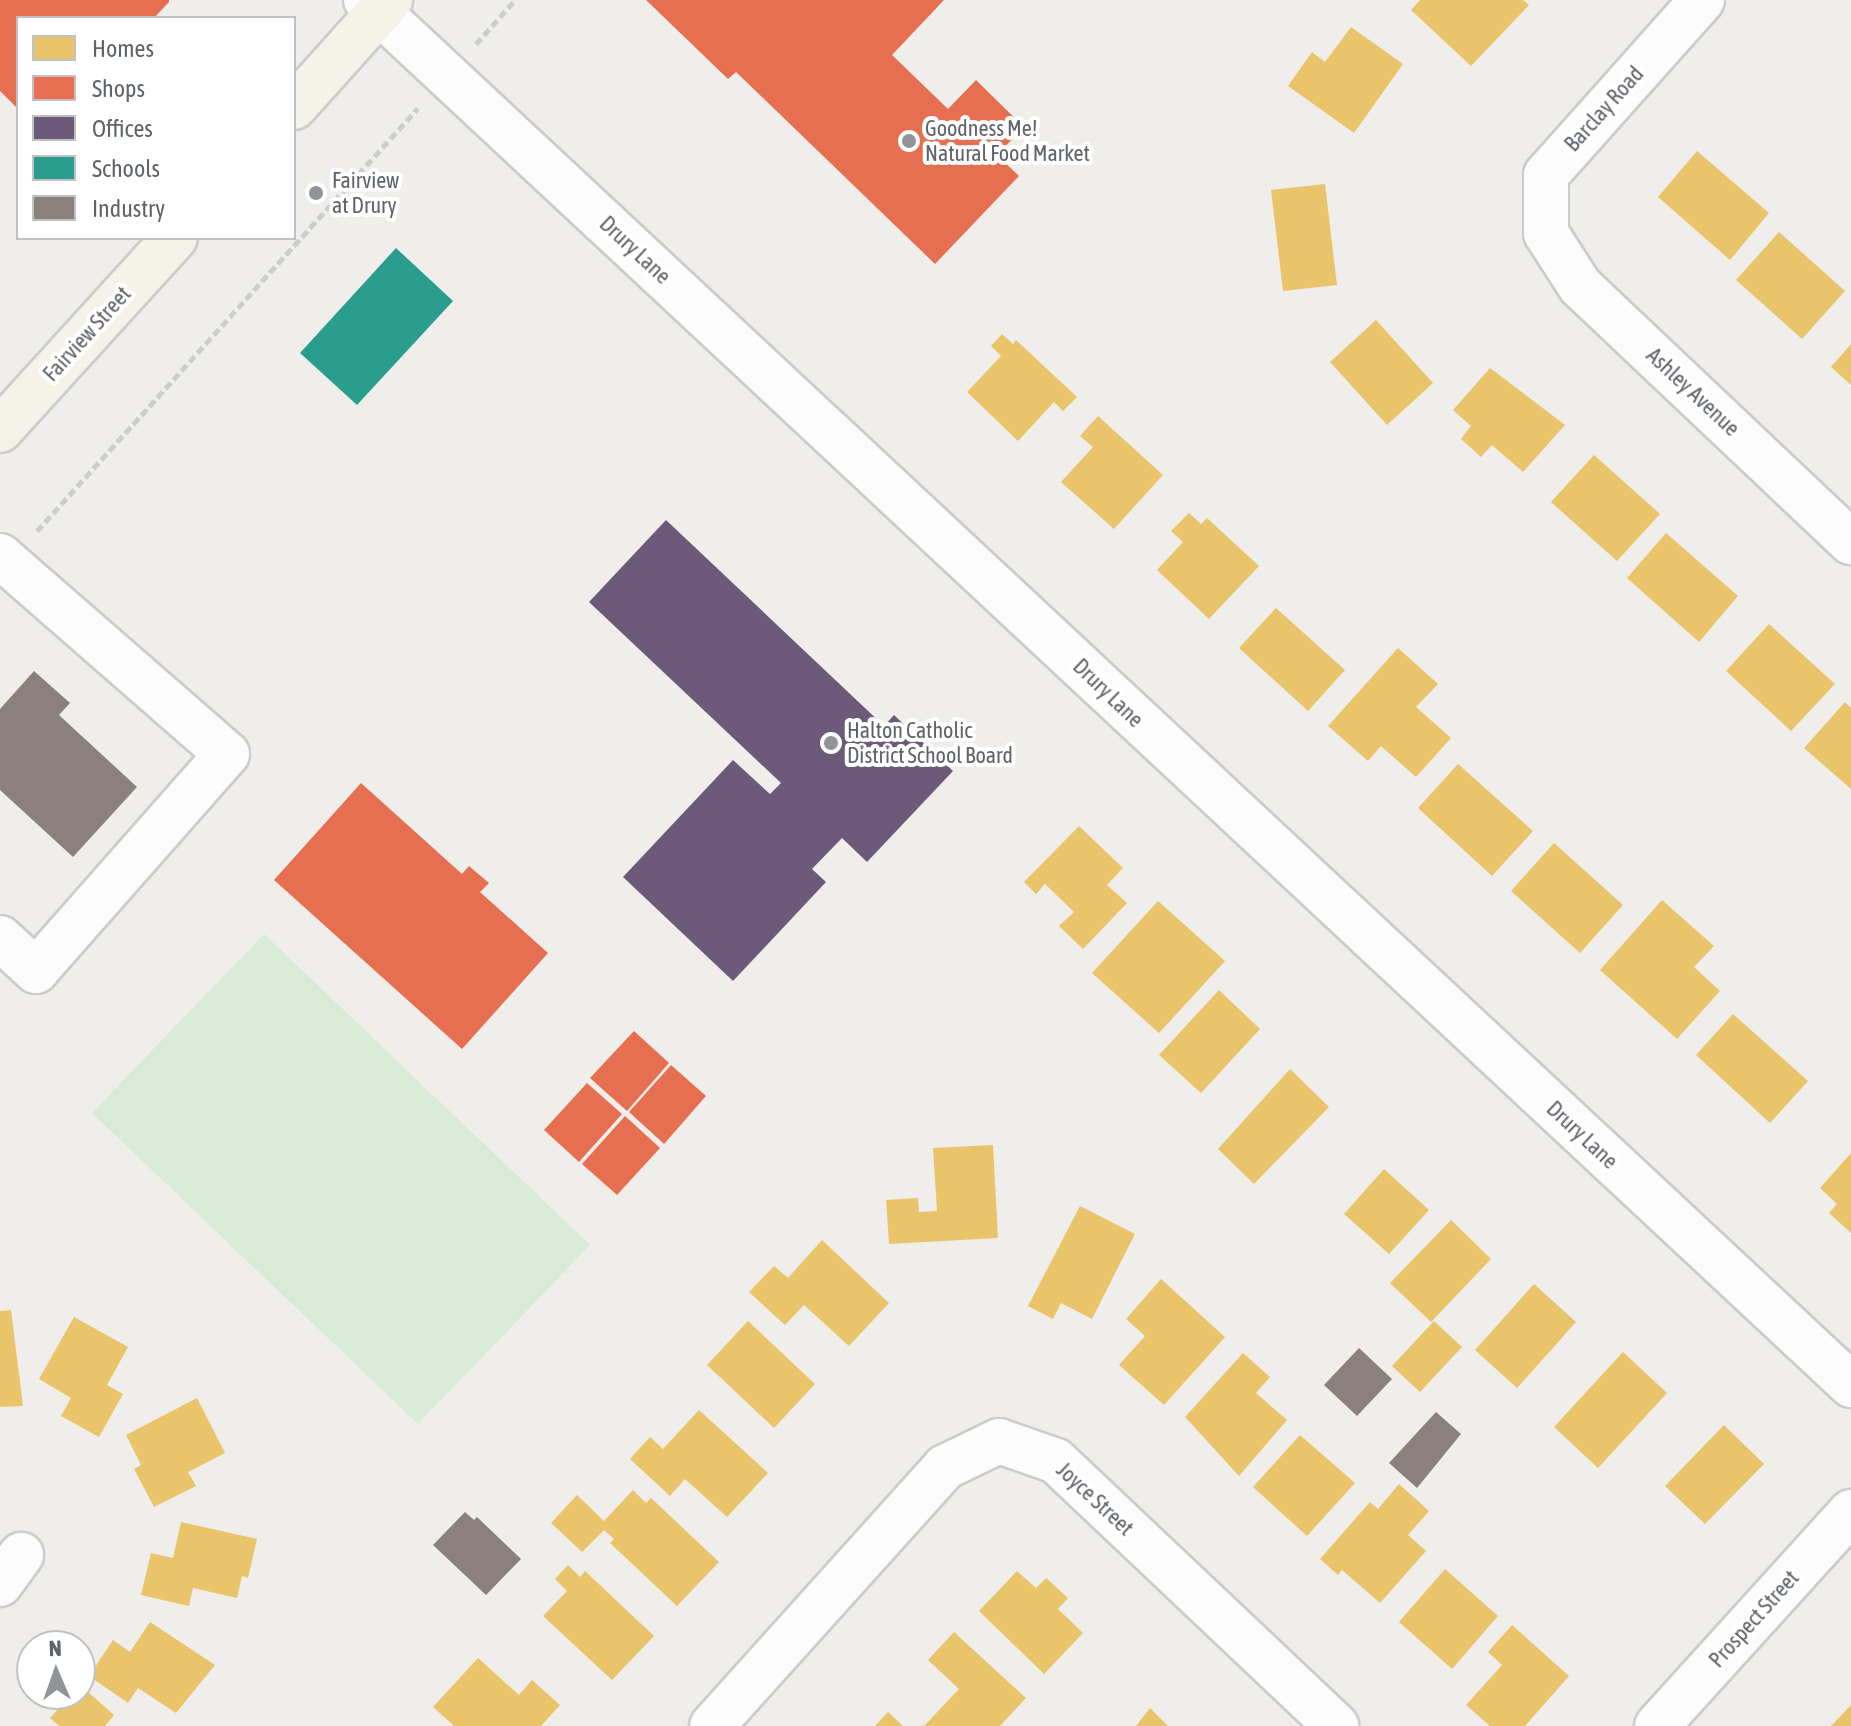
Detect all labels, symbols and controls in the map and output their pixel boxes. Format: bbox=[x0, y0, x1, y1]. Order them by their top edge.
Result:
legend bbox=[16, 16, 296, 240]
text: Homes bbox=[92, 35, 154, 62]
street label: Barclay Road bbox=[1559, 61, 1649, 157]
text: Shops bbox=[92, 75, 145, 102]
text: Offices bbox=[92, 115, 153, 142]
place label: Goodness Me! Natural Food Market bbox=[925, 115, 1090, 166]
marker: Goodness Me! Natural Food Market bbox=[900, 132, 918, 150]
text: Schools bbox=[92, 155, 160, 182]
place label: Fairview at Drury bbox=[332, 167, 399, 218]
marker: Fairview at Drury bbox=[307, 184, 325, 202]
text: Industry bbox=[92, 195, 165, 222]
street label: Drury Lane bbox=[594, 211, 676, 289]
street label: Fairview Street bbox=[38, 281, 136, 387]
street label: Ashley Avenue bbox=[1641, 342, 1745, 442]
street label: Drury Lane bbox=[1067, 653, 1149, 733]
place label: Halton Catholic District School Board bbox=[847, 717, 1013, 768]
marker: Halton Catholic District School Board bbox=[822, 734, 840, 752]
street label: Drury Lane bbox=[1541, 1096, 1623, 1174]
street label: Joyce Street bbox=[1051, 1457, 1139, 1541]
street label: Prospect Street bbox=[1704, 1565, 1804, 1673]
north arrow bbox=[16, 1630, 96, 1710]
text: N bbox=[48, 1635, 62, 1661]

